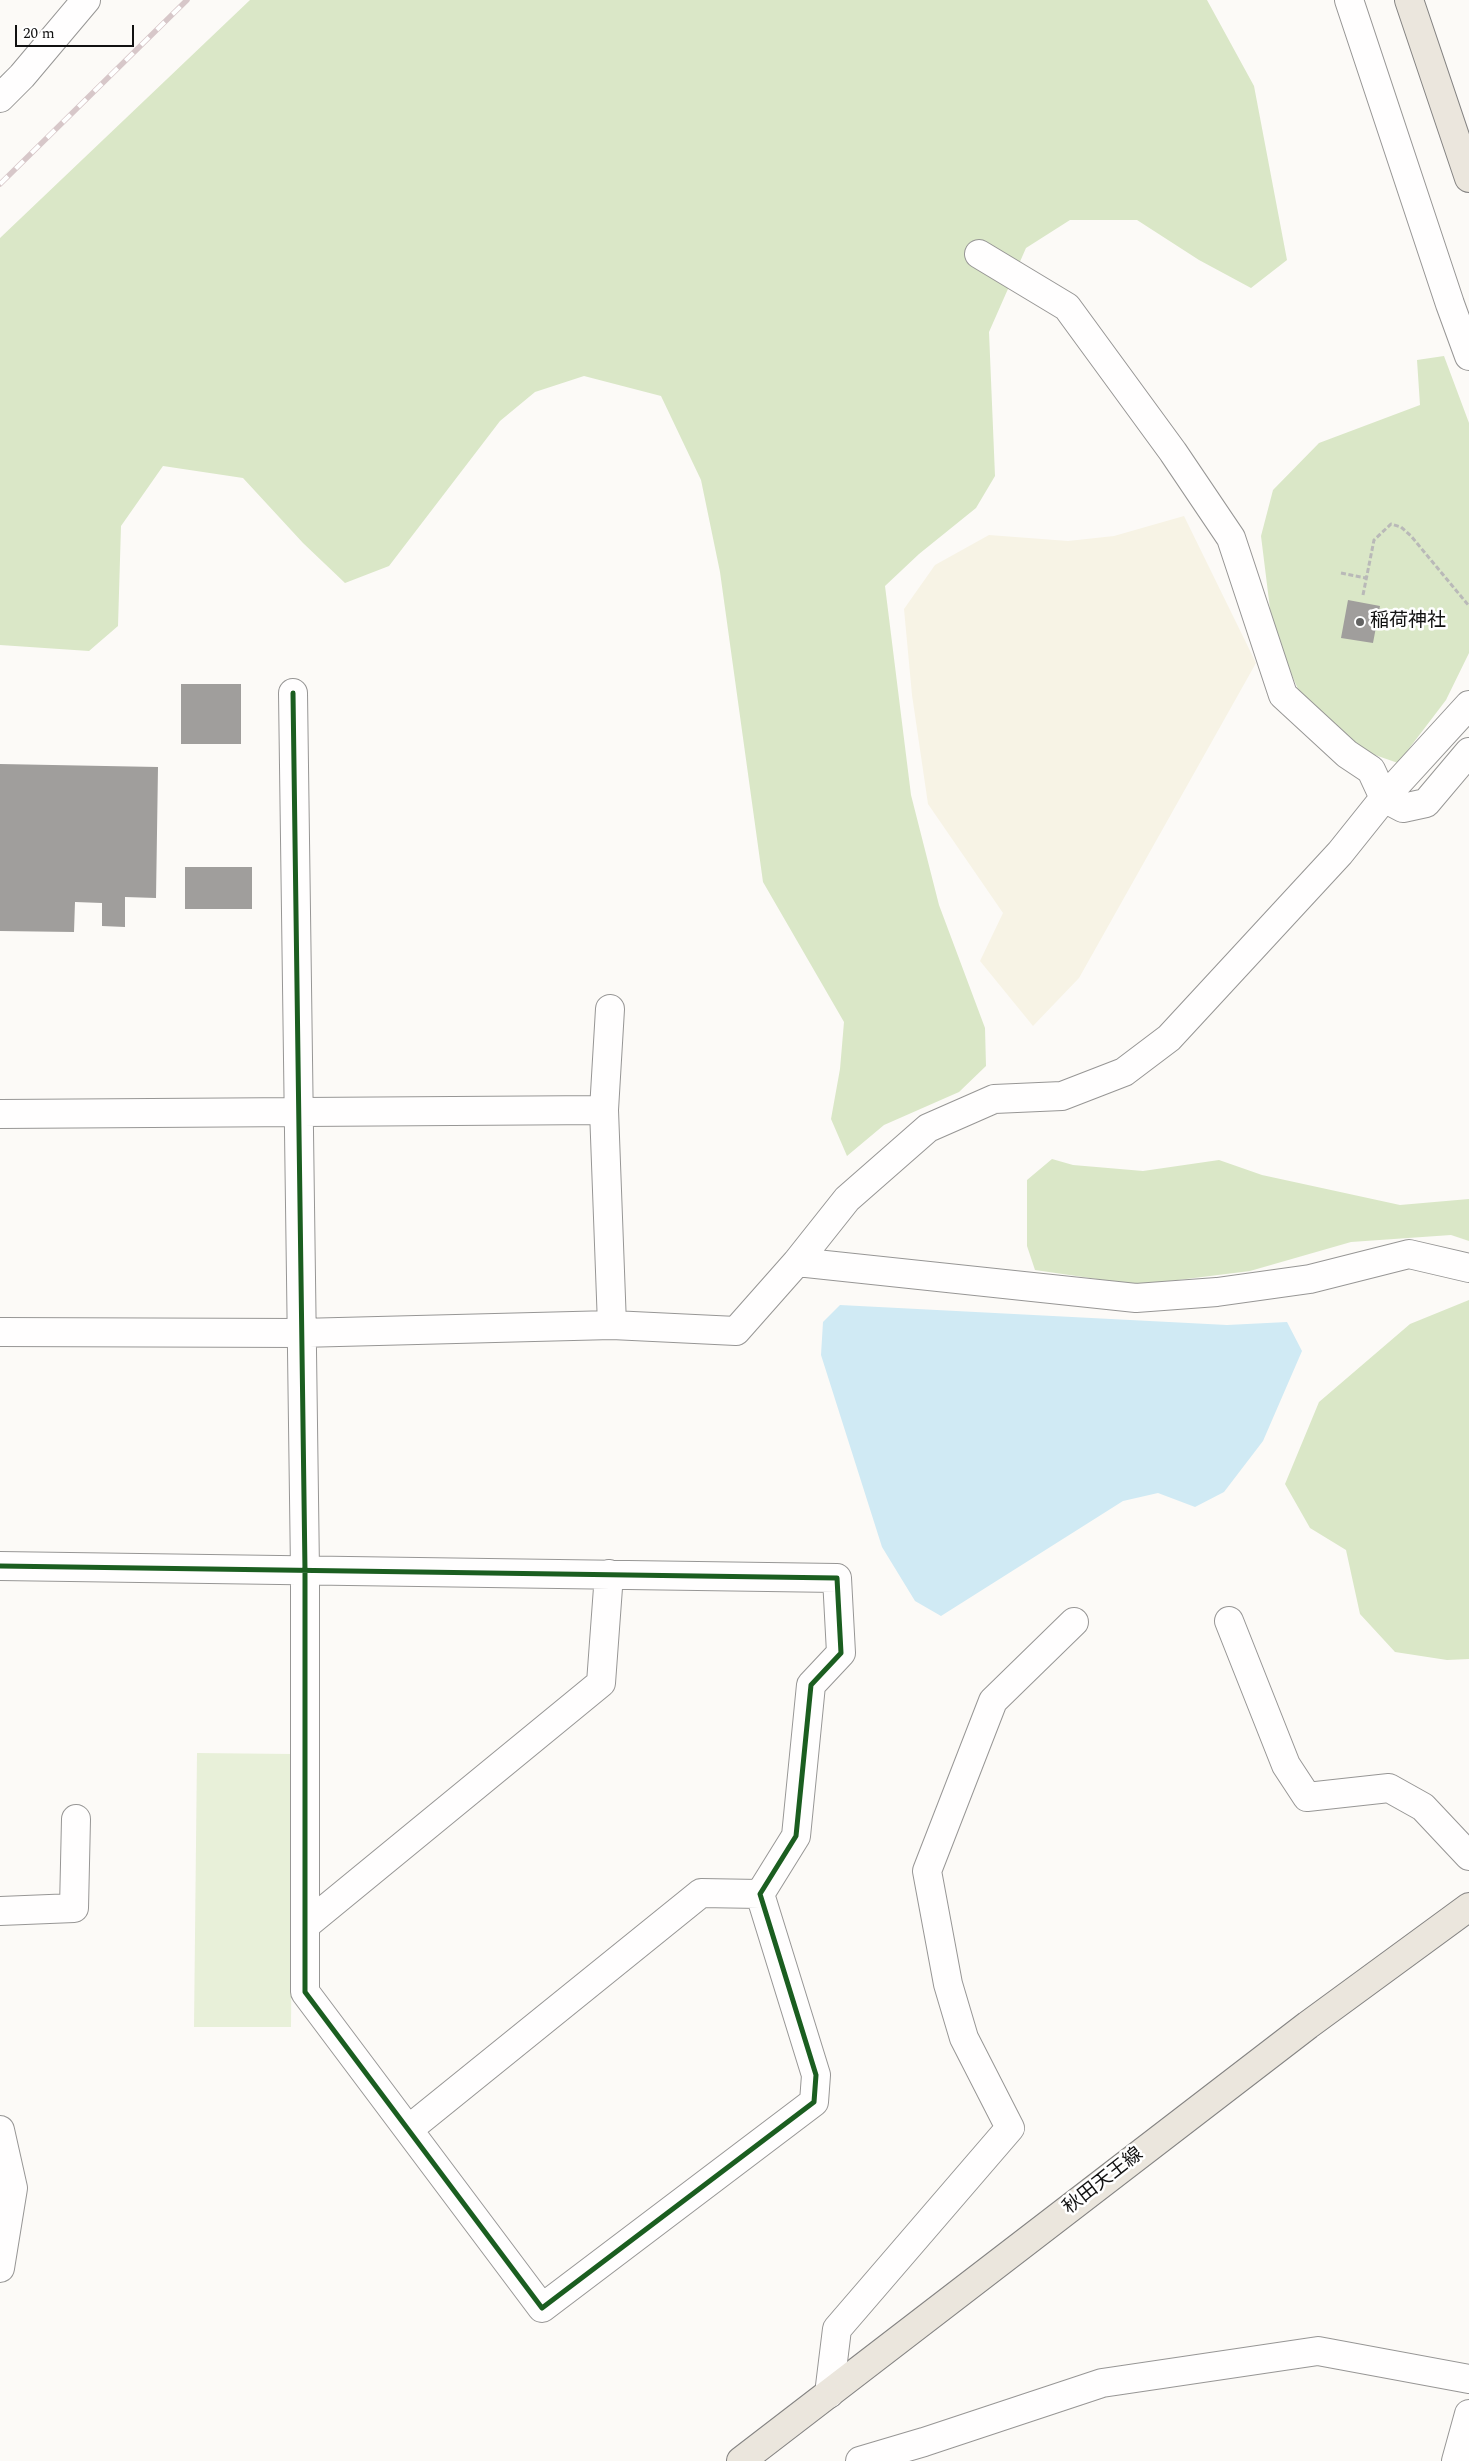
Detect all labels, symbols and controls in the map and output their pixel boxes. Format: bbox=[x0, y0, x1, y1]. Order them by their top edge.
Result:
scale bar bbox=[18, 15, 136, 47]
text: 20 m bbox=[23, 22, 55, 45]
place label: 稲荷神社 bbox=[1370, 611, 1446, 633]
marker: 稲荷神社 bbox=[1354, 616, 1366, 628]
street label: 秋田天王線 bbox=[1060, 2144, 1148, 2220]

